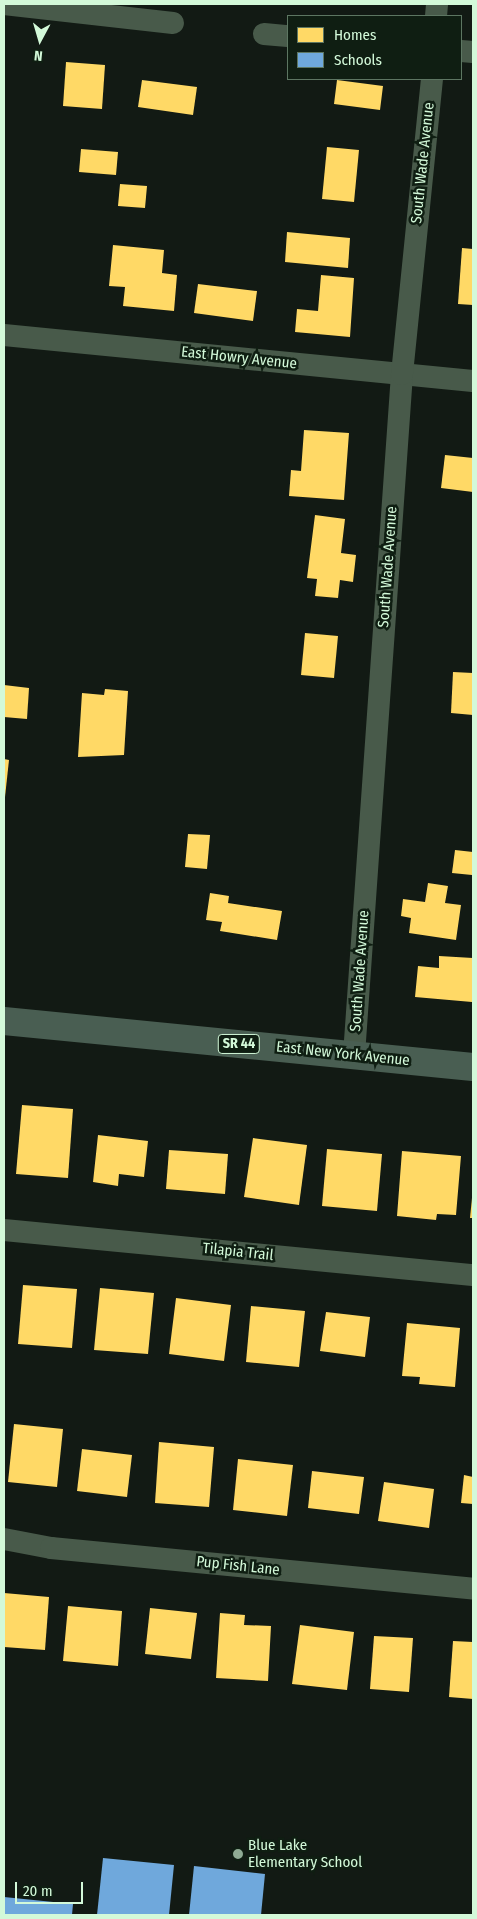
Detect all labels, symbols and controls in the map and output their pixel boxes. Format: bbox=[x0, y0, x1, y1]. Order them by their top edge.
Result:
north arrow bbox=[15, 15, 65, 65]
legend bbox=[287, 15, 462, 80]
text: Homes bbox=[334, 26, 376, 44]
text: N bbox=[33, 47, 43, 64]
text: Schools bbox=[334, 51, 382, 69]
street label: South Wade Avenue bbox=[408, 102, 438, 224]
street label: East Howry Avenue bbox=[180, 343, 298, 373]
street label: South Wade Avenue bbox=[375, 506, 401, 628]
street label: South Wade Avenue bbox=[347, 910, 373, 1032]
road number: SR 44 bbox=[218, 1032, 260, 1056]
street label: East New York Avenue bbox=[275, 1038, 411, 1070]
street label: Tilapia Trail bbox=[202, 1239, 274, 1265]
street label: Pup Fish Lane bbox=[195, 1553, 281, 1579]
place label: Blue Lake Elementary School bbox=[248, 1836, 362, 1871]
marker: Blue Lake Elementary School bbox=[232, 1848, 244, 1860]
scale bar bbox=[18, 1872, 85, 1904]
text: 20 m bbox=[23, 1882, 53, 1900]

